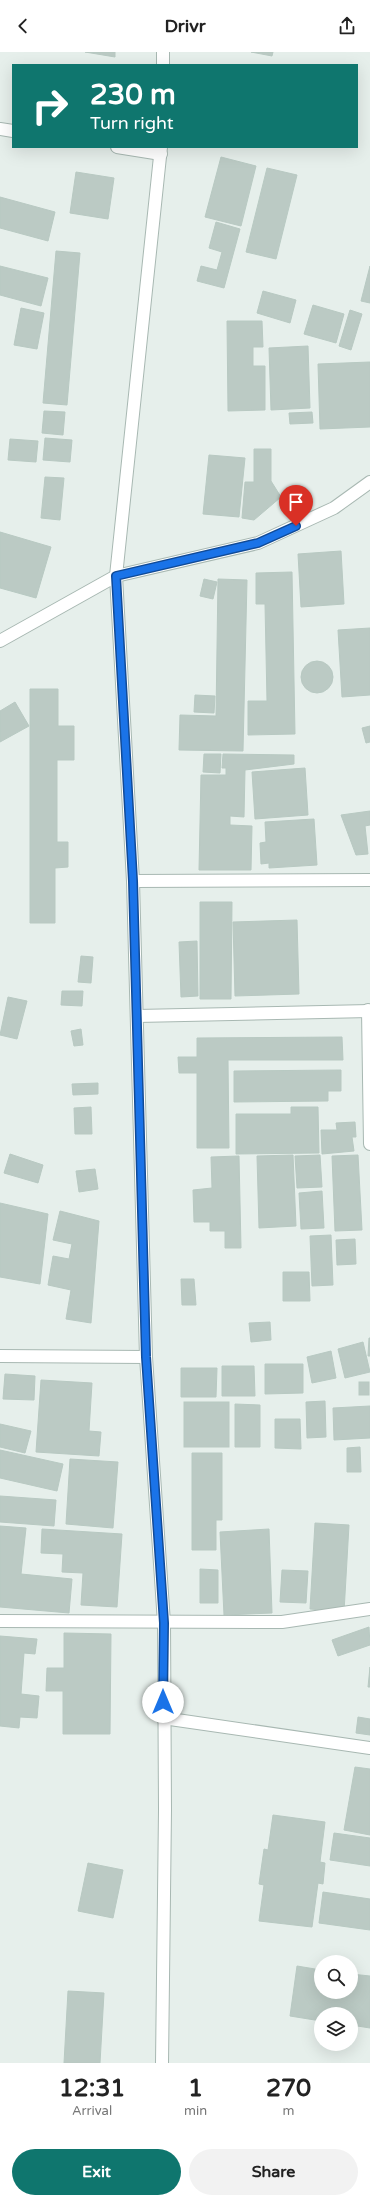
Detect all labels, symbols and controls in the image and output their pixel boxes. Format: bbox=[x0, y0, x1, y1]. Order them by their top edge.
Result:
icon: back bbox=[12, 15, 34, 37]
text: Drivr bbox=[164, 15, 206, 37]
icon: share bbox=[336, 15, 358, 37]
text: 230 m bbox=[90, 78, 176, 112]
icon: right bbox=[24, 80, 76, 132]
text: Turn right bbox=[90, 112, 174, 134]
pin bbox=[279, 485, 313, 526]
icon: arrive bbox=[285, 491, 307, 513]
position arrow bbox=[142, 1681, 184, 1723]
map controls bbox=[314, 1955, 358, 2051]
button: search bbox=[314, 1955, 358, 1999]
button: layers bbox=[314, 2007, 358, 2051]
text: 12:31 bbox=[59, 2074, 125, 2103]
text: 1 bbox=[188, 2074, 203, 2103]
text: 270 bbox=[266, 2074, 311, 2103]
text: Arrival bbox=[72, 2103, 112, 2119]
text: min bbox=[184, 2103, 207, 2119]
text: m bbox=[283, 2103, 295, 2119]
button: Exit bbox=[12, 2149, 181, 2195]
button: Share bbox=[189, 2149, 358, 2195]

